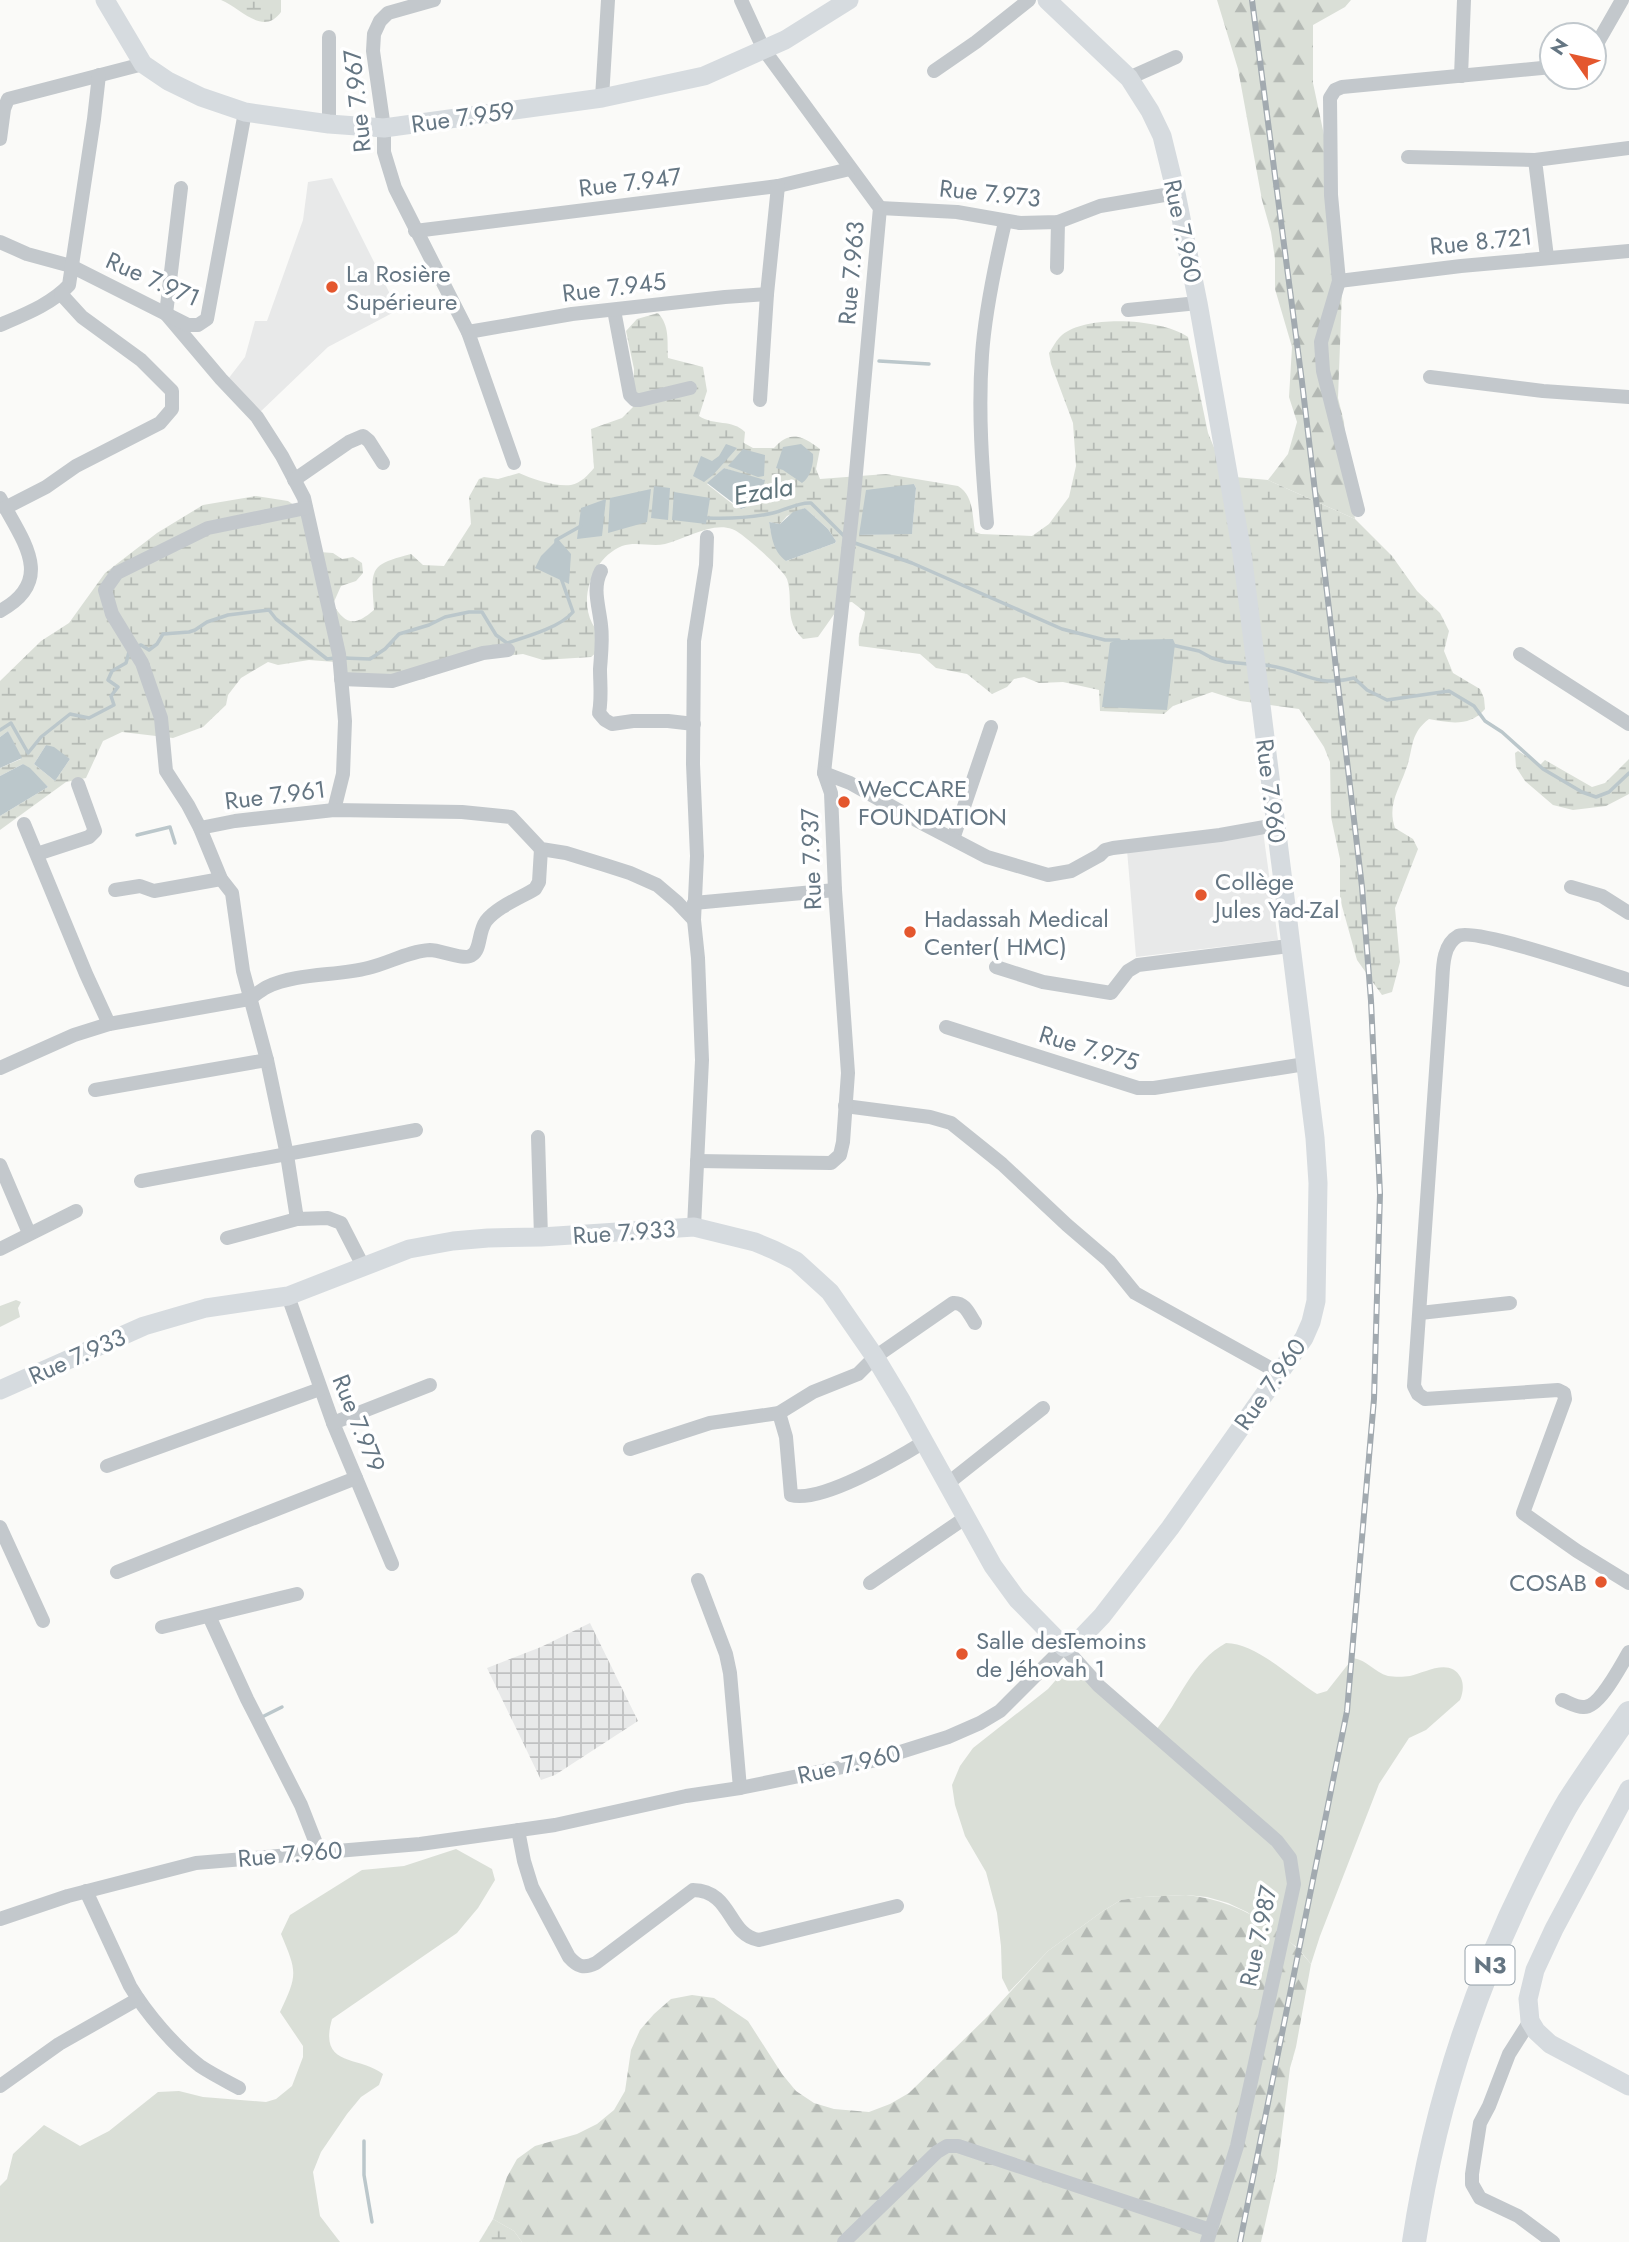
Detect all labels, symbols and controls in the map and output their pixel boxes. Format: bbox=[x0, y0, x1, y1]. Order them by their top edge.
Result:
north arrow bbox=[1538, 21, 1608, 91]
text: N bbox=[1544, 33, 1575, 61]
street label: Rue 7.967 bbox=[334, 47, 380, 154]
street label: Rue 7.959 bbox=[409, 92, 517, 142]
street label: Rue 7.947 bbox=[577, 158, 684, 206]
street label: Rue 7.973 bbox=[938, 170, 1042, 216]
street label: Rue 7.960 bbox=[1155, 176, 1211, 286]
street label: Rue 8.721 bbox=[1428, 218, 1534, 264]
street label: Rue 7.963 bbox=[829, 220, 873, 326]
street label: Rue 7.971 bbox=[100, 243, 206, 315]
place label: La Rosière Supérieure bbox=[346, 256, 457, 319]
street label: Rue 7.945 bbox=[560, 263, 668, 311]
marker: La Rosière Supérieure bbox=[324, 279, 340, 295]
water label: Ezala bbox=[730, 467, 796, 515]
street label: Rue 7.960 bbox=[1247, 737, 1295, 845]
street label: Rue 7.961 bbox=[223, 771, 327, 819]
place label: WeCCARE FOUNDATION bbox=[858, 771, 1007, 834]
marker: WeCCARE FOUNDATION bbox=[836, 794, 852, 810]
street label: Rue 7.937 bbox=[792, 807, 830, 911]
place label: Collège Jules Yad-Zal bbox=[1212, 864, 1340, 927]
marker: Collège Jules Yad-Zal bbox=[1193, 887, 1209, 903]
place label: Hadassah Medical Center( HMC) bbox=[924, 901, 1109, 964]
marker: Hadassah Medical Center( HMC) bbox=[902, 924, 918, 940]
street label: Rue 7.975 bbox=[1035, 1016, 1143, 1080]
street label: Rue 7.933 bbox=[571, 1211, 677, 1253]
street label: Rue 7.933 bbox=[23, 1319, 131, 1393]
street label: Rue 7.960 bbox=[1226, 1331, 1314, 1437]
street label: Rue 7.979 bbox=[324, 1369, 394, 1477]
place label: COSAB bbox=[1509, 1565, 1587, 1600]
marker: COSAB bbox=[1593, 1574, 1609, 1590]
place label: Salle desTemoins de Jéhovah 1 bbox=[976, 1623, 1146, 1686]
marker: Salle desTemoins de Jéhovah 1 bbox=[954, 1646, 970, 1662]
street label: Rue 7.960 bbox=[794, 1735, 904, 1793]
street label: Rue 7.960 bbox=[236, 1832, 344, 1876]
street label: Rue 7.987 bbox=[1230, 1882, 1286, 1990]
road number: N3 bbox=[1466, 1946, 1514, 1984]

